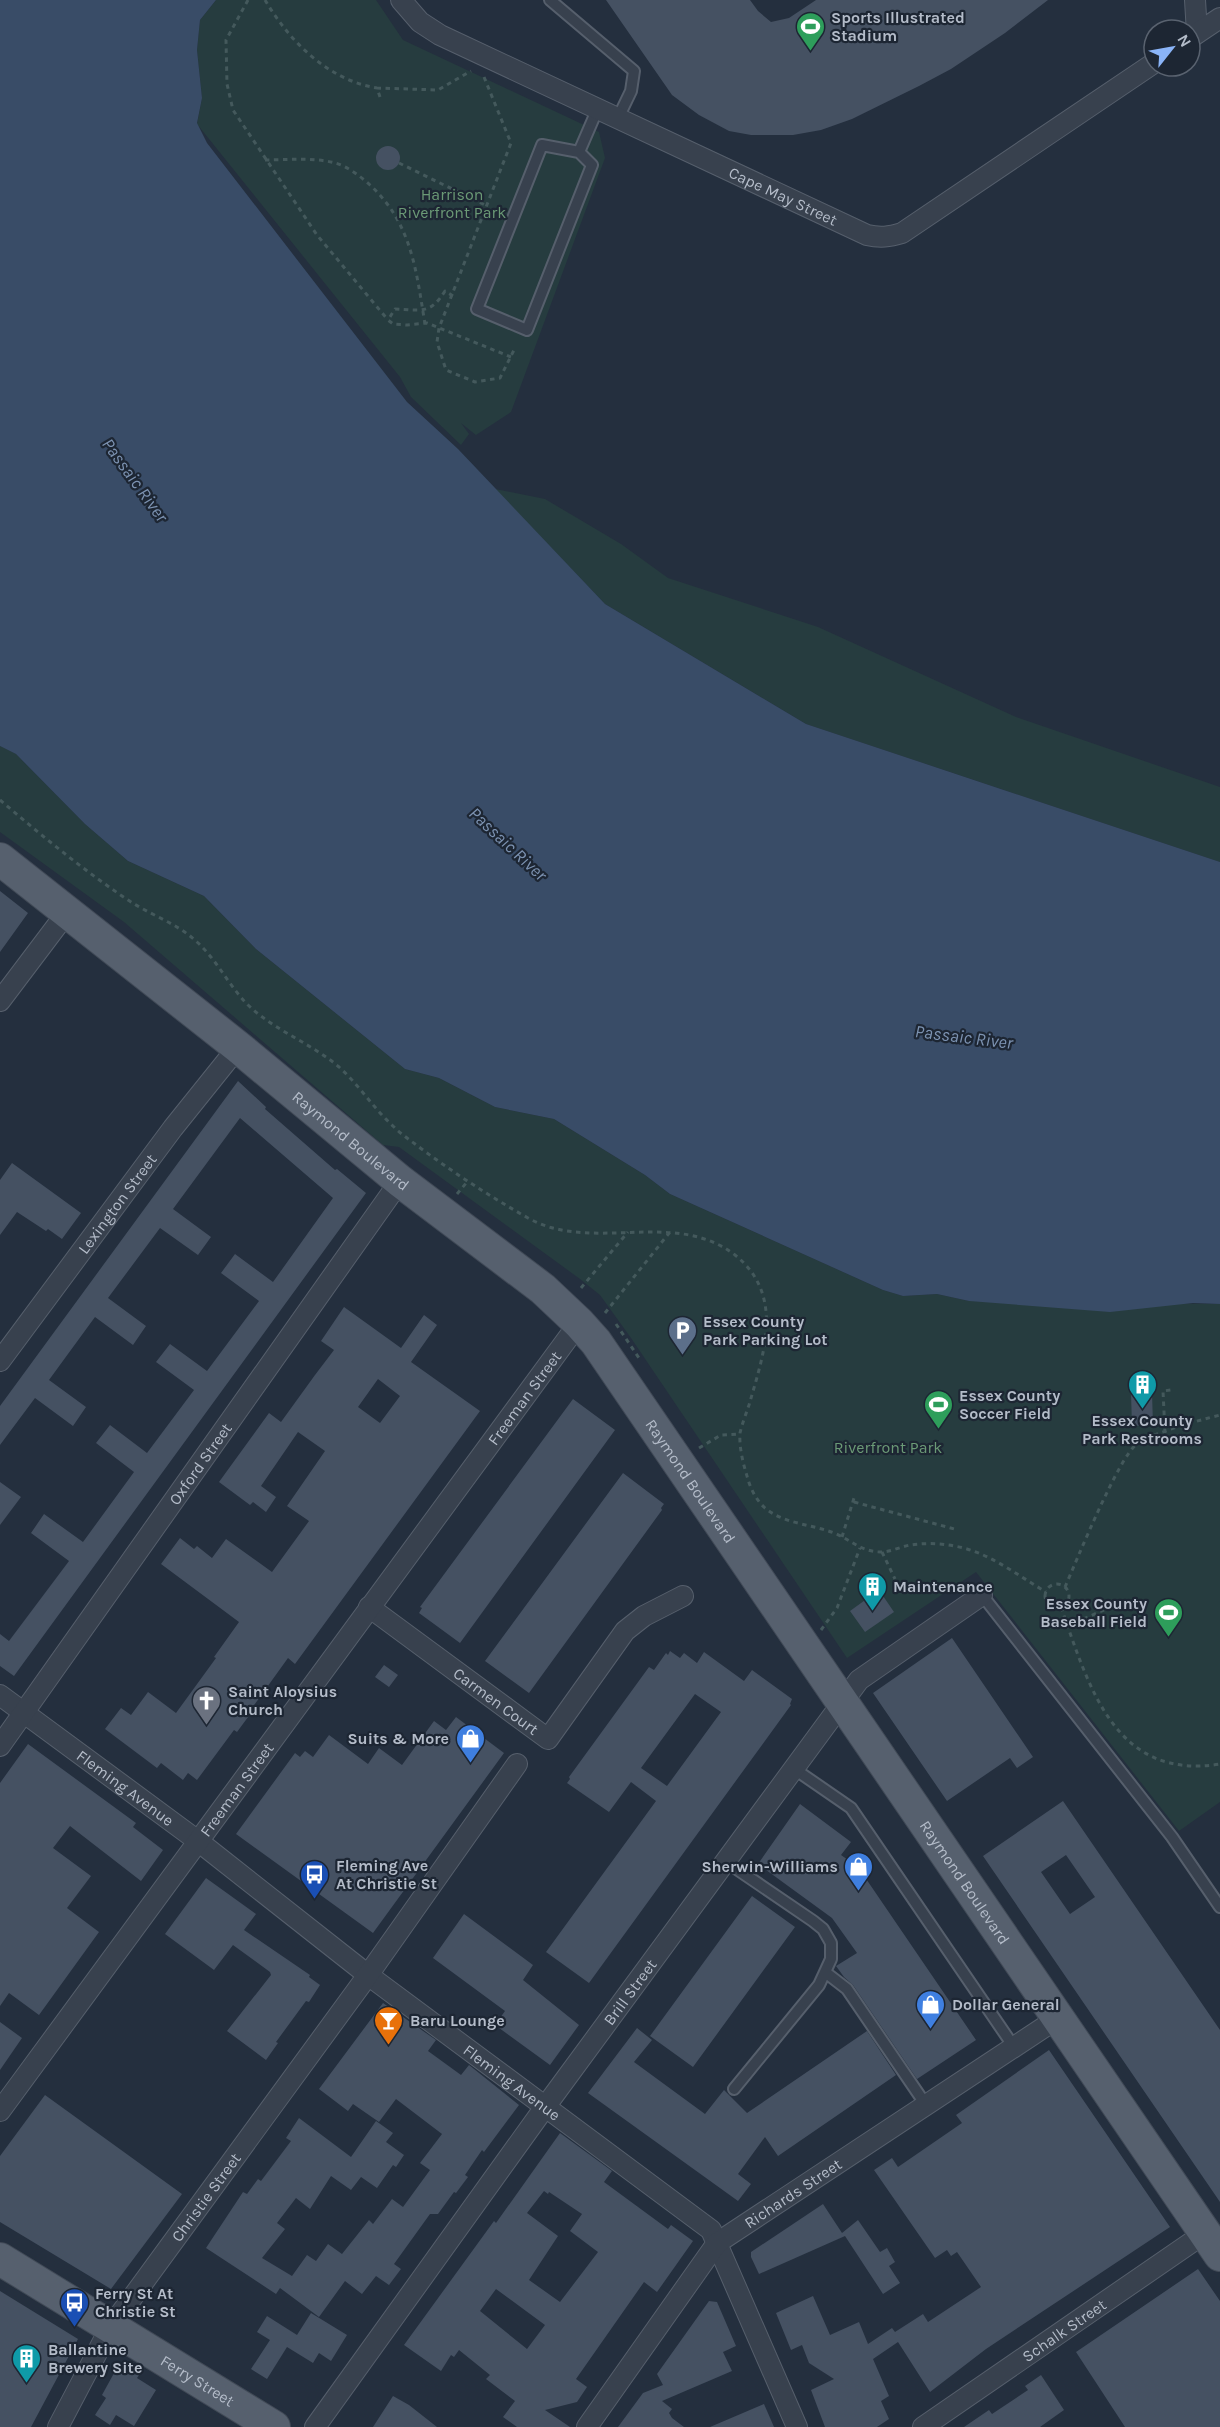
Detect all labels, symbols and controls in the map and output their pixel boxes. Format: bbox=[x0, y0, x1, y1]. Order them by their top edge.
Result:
place label: Sports Illustrated Stadium bbox=[831, 8, 965, 45]
sports icon: Sports Illustrated Stadium bbox=[794, 10, 826, 52]
north arrow bbox=[1142, 18, 1202, 78]
text: N bbox=[1173, 31, 1196, 50]
street label: Cape May Street bbox=[726, 162, 841, 229]
park label: Harrison Riverfront Park bbox=[398, 185, 506, 222]
water label: Passaic River bbox=[97, 434, 173, 527]
water label: Passaic River bbox=[464, 802, 552, 886]
water label: Passaic River bbox=[914, 1020, 1015, 1054]
street label: Raymond Boulevard bbox=[289, 1087, 413, 1194]
street label: Lexington Street bbox=[74, 1150, 160, 1257]
place label: Essex County Park Parking Lot bbox=[703, 1312, 828, 1349]
parking icon: Essex County Park Parking Lot bbox=[666, 1314, 698, 1356]
street label: Freeman Street bbox=[483, 1347, 565, 1449]
building icon: Essex County Park Restrooms bbox=[1126, 1368, 1158, 1410]
place label: Essex County Soccer Field bbox=[959, 1386, 1060, 1423]
sports icon: Essex County Soccer Field bbox=[922, 1388, 954, 1430]
place label: Essex County Park Restrooms bbox=[1082, 1411, 1202, 1448]
street label: Raymond Boulevard bbox=[642, 1415, 740, 1547]
street label: Oxford Street bbox=[164, 1419, 235, 1508]
park label: Riverfront Park bbox=[834, 1438, 942, 1457]
building icon: Maintenance bbox=[856, 1570, 888, 1612]
place label: Maintenance bbox=[893, 1577, 993, 1596]
place label: Essex County Baseball Field bbox=[1040, 1594, 1147, 1631]
sports icon: Essex County Baseball Field bbox=[1152, 1596, 1184, 1638]
street label: Carmen Court bbox=[450, 1663, 543, 1738]
place label: Saint Aloysius Church bbox=[228, 1682, 337, 1719]
church icon: Saint Aloysius Church bbox=[191, 1684, 223, 1726]
shop icon: Suits & More bbox=[454, 1722, 486, 1764]
place label: Suits & More bbox=[347, 1729, 449, 1748]
street label: Freeman Street bbox=[195, 1739, 277, 1840]
street label: Fleming Avenue bbox=[73, 1746, 178, 1830]
street label: Raymond Boulevard bbox=[916, 1817, 1014, 1948]
shop icon: Sherwin-Williams bbox=[843, 1850, 875, 1892]
place label: Fleming Ave At Christie St bbox=[336, 1856, 437, 1893]
place label: Sherwin-Williams bbox=[701, 1857, 838, 1876]
bus stop icon: Fleming Ave At Christie St bbox=[299, 1858, 331, 1900]
street label: Brill Street bbox=[599, 1955, 660, 2029]
shop icon: Dollar General bbox=[915, 1988, 947, 2030]
place label: Dollar General bbox=[952, 1995, 1060, 2014]
bar icon: Baru Lounge bbox=[373, 2004, 405, 2046]
place label: Baru Lounge bbox=[410, 2011, 505, 2030]
street label: Fleming Avenue bbox=[460, 2040, 564, 2124]
street label: Christie Street bbox=[167, 2149, 244, 2245]
street label: Richards Street bbox=[740, 2154, 845, 2232]
place label: Ferry St At Christie St bbox=[95, 2284, 176, 2321]
bus stop icon: Ferry St At Christie St bbox=[58, 2286, 90, 2328]
street label: Schalk Street bbox=[1018, 2295, 1110, 2366]
place label: Ballantine Brewery Site bbox=[48, 2340, 142, 2377]
building icon: Ballantine Brewery Site bbox=[11, 2342, 43, 2384]
street label: Ferry Street bbox=[157, 2350, 238, 2410]

